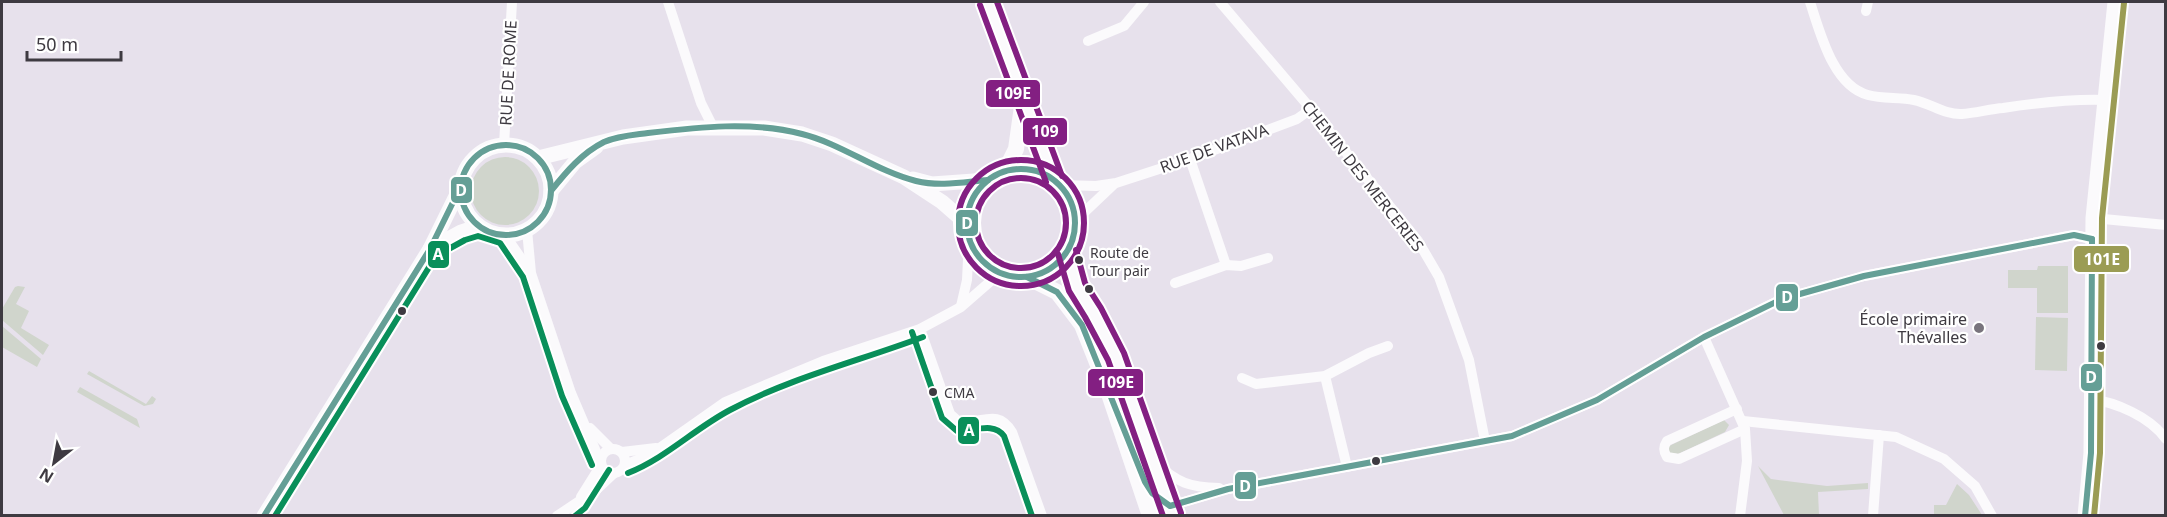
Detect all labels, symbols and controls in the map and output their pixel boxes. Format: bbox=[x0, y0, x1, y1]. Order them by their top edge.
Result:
street label: RUE DE ROME bbox=[494, 20, 522, 126]
scale bar bbox=[27, 24, 122, 62]
text: 50 m bbox=[36, 32, 78, 56]
line badge: 109E bbox=[985, 79, 1041, 108]
text: 109E bbox=[995, 82, 1031, 104]
street label: CHEMIN DES MERCERIES bbox=[1297, 96, 1429, 256]
line badge: 109 bbox=[1022, 117, 1068, 146]
street label: RUE DE VATAVA bbox=[1157, 118, 1272, 178]
text: 109 bbox=[1031, 120, 1059, 142]
line badge: D bbox=[450, 176, 473, 204]
text: D bbox=[455, 179, 467, 201]
line badge: D bbox=[955, 209, 979, 237]
text: D bbox=[961, 212, 973, 234]
line badge: A bbox=[427, 240, 450, 269]
text: A bbox=[432, 243, 444, 265]
place label: Route de Tour pair bbox=[1090, 243, 1149, 280]
line badge: 101E bbox=[2073, 245, 2130, 273]
text: 101E bbox=[2084, 248, 2120, 270]
marker: Route de Tour pair bbox=[1073, 254, 1085, 266]
unlabelled marker bbox=[1083, 283, 1095, 295]
line badge: D bbox=[1775, 283, 1799, 312]
text: D bbox=[1781, 286, 1793, 308]
unlabelled marker bbox=[396, 305, 408, 317]
place label: École primaire Thévalles bbox=[1859, 308, 1967, 348]
marker: École primaire Thévalles bbox=[1972, 321, 1986, 335]
unlabelled marker bbox=[2095, 340, 2107, 352]
line badge: D bbox=[2080, 363, 2103, 392]
text: D bbox=[2085, 366, 2097, 388]
line badge: 109E bbox=[1087, 368, 1144, 397]
text: 109E bbox=[1098, 371, 1134, 393]
place label: CMA bbox=[944, 383, 975, 402]
marker: CMA bbox=[927, 386, 939, 398]
line badge: A bbox=[957, 416, 980, 445]
text: A bbox=[963, 419, 975, 441]
north arrow bbox=[24, 433, 84, 493]
unlabelled marker bbox=[1370, 455, 1382, 467]
text: N bbox=[35, 463, 58, 489]
line badge: D bbox=[1234, 471, 1257, 500]
text: D bbox=[1239, 475, 1251, 497]

